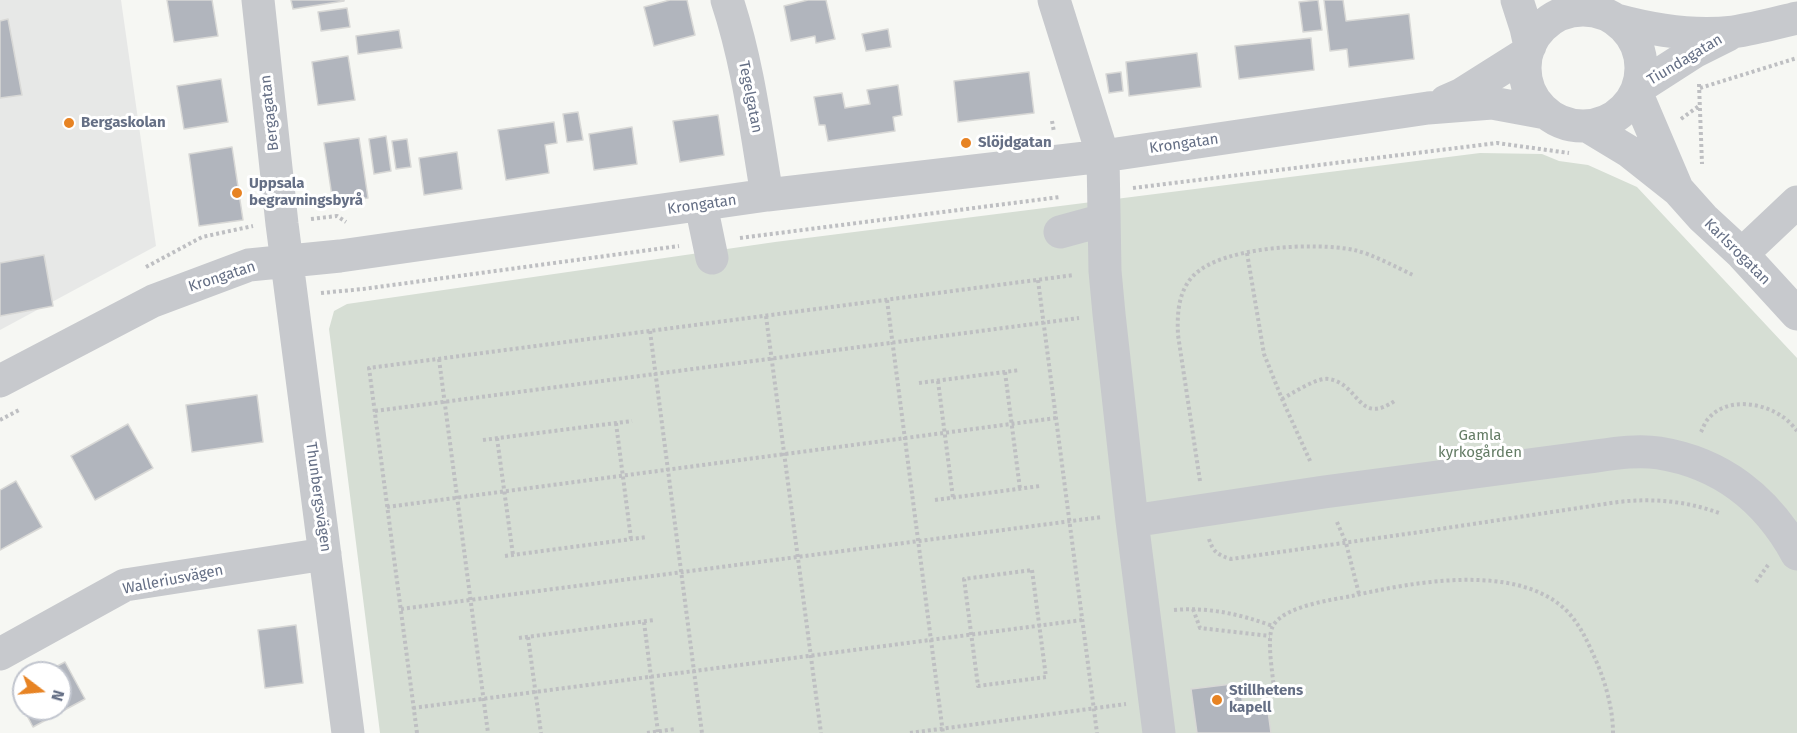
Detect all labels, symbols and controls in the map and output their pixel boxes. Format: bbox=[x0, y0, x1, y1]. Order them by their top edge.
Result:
street label: Tiundagatan bbox=[1644, 31, 1726, 89]
street label: Tegelgatan bbox=[734, 59, 766, 135]
street label: Bergagatan bbox=[257, 74, 283, 152]
place label: Bergaskolan bbox=[81, 114, 166, 132]
marker: Bergaskolan bbox=[62, 116, 76, 130]
street label: Krongatan bbox=[1148, 130, 1220, 158]
place label: Slöjdgatan bbox=[978, 134, 1052, 152]
marker: Slöjdgatan bbox=[959, 136, 973, 150]
place label: Uppsala begravningsbyrå bbox=[249, 175, 363, 210]
marker: Uppsala begravningsbyrå bbox=[230, 186, 244, 200]
street label: Krongatan bbox=[666, 191, 738, 219]
street label: Karlsrogatan bbox=[1700, 215, 1774, 289]
street label: Krongatan bbox=[186, 258, 258, 296]
park label: Gamla kyrkogården bbox=[1438, 427, 1522, 462]
street label: Thunbergsvägen bbox=[301, 441, 335, 553]
street label: Walleriusvägen bbox=[121, 561, 225, 599]
north arrow bbox=[12, 661, 72, 721]
place label: Stillhetens kapell bbox=[1229, 682, 1303, 717]
text: N bbox=[47, 688, 68, 703]
marker: Stillhetens kapell bbox=[1210, 693, 1224, 707]

